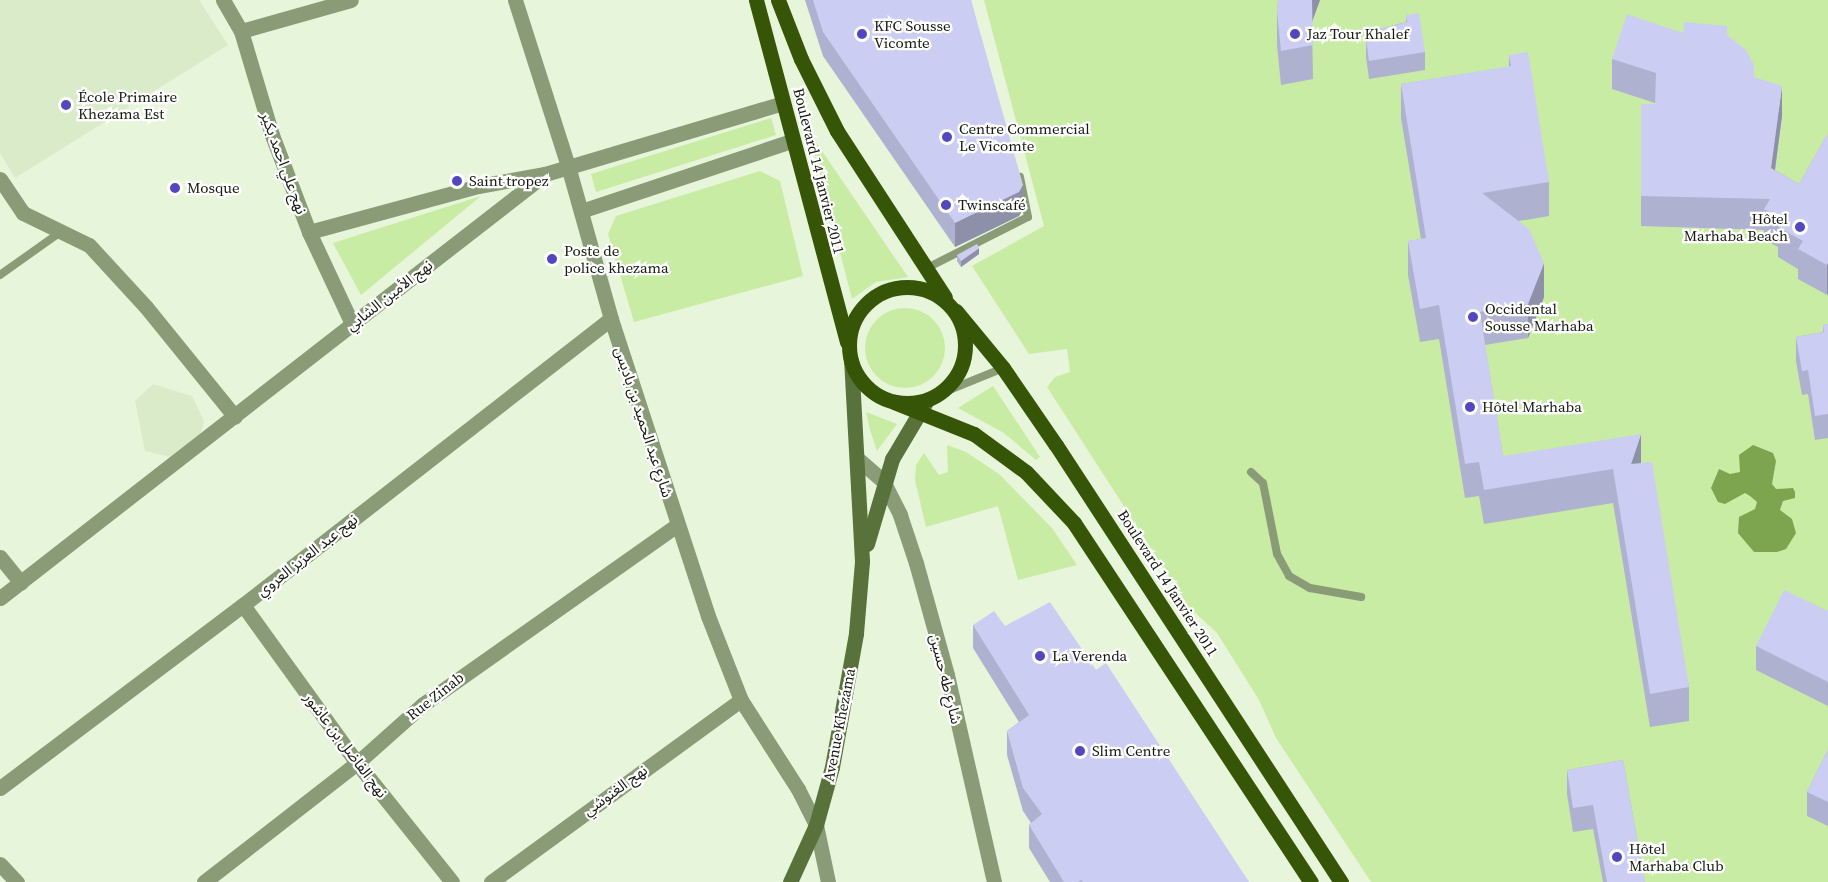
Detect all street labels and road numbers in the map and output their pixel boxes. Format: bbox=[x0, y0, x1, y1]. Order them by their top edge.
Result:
street label: Boulevard 14 Janvier 2011 bbox=[790, 86, 848, 256]
street label: نهج علي احمد بكير bbox=[257, 110, 311, 216]
street label: نهج الأمين الشابي bbox=[342, 256, 436, 334]
street label: شارع عبد الحميد بن باديس bbox=[611, 344, 677, 500]
street label: Boulevard 14 Janvier 2011 bbox=[1114, 506, 1222, 660]
street label: نهج عبد العزيز العروي bbox=[253, 510, 361, 600]
street label: شارع طه حسين bbox=[926, 632, 966, 726]
street label: Avenue Khezama bbox=[819, 667, 859, 783]
street label: Rue Zinab bbox=[403, 668, 467, 724]
street label: نهج الفاضل بن عاشور bbox=[301, 689, 391, 801]
street label: نهج الغنوشي bbox=[579, 761, 651, 819]

